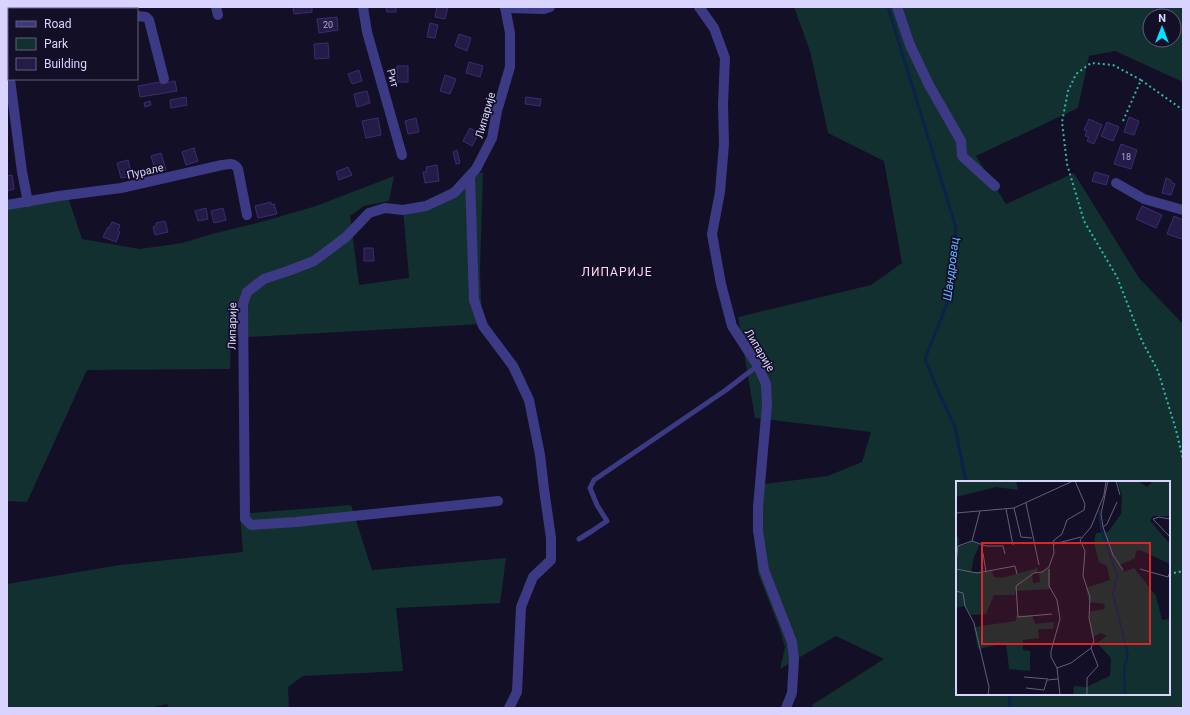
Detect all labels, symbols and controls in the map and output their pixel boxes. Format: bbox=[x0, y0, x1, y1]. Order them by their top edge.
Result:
legend bbox=[8, 8, 138, 80]
north arrow bbox=[1142, 8, 1182, 48]
text: N bbox=[1158, 12, 1166, 25]
text: Road bbox=[44, 17, 72, 31]
house number: 20 bbox=[323, 20, 333, 30]
text: Park bbox=[44, 37, 69, 51]
text: Building bbox=[44, 57, 87, 71]
street label: Рит bbox=[384, 67, 401, 89]
street label: Липарије bbox=[473, 90, 498, 140]
house number: 18 bbox=[1121, 152, 1131, 162]
street label: Пурале bbox=[125, 161, 165, 182]
water label: Шандровац bbox=[940, 236, 962, 302]
district label: ЛИПАРИЈЕ bbox=[581, 265, 653, 279]
street label: Липарије bbox=[226, 302, 239, 350]
street label: Липарије bbox=[742, 327, 777, 374]
inset map bbox=[956, 481, 1170, 695]

